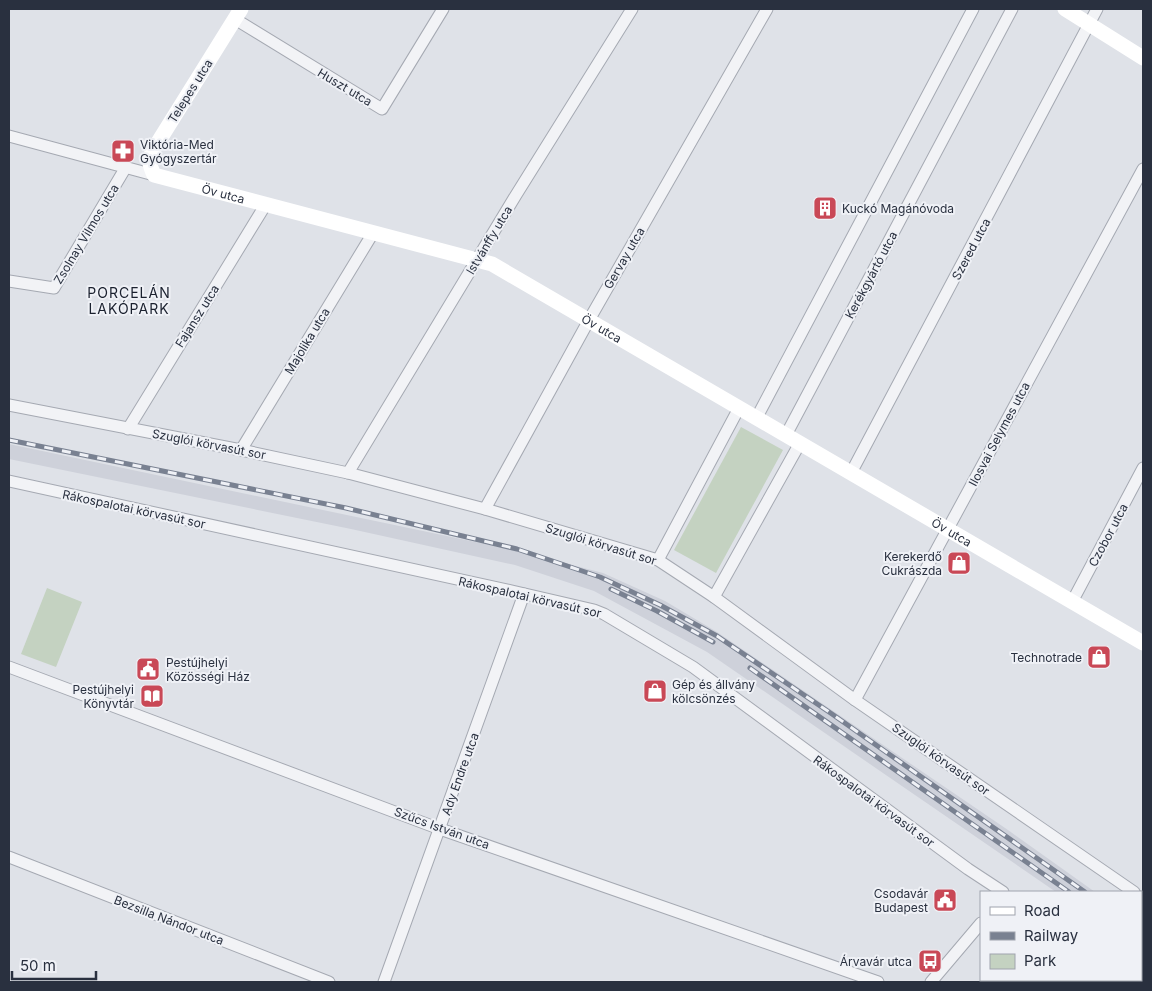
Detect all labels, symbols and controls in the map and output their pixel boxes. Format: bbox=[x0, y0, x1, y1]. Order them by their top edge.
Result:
street label: Telepes utca bbox=[164, 56, 216, 126]
street label: Huszt utca bbox=[315, 65, 375, 109]
place label: Viktória-Med Gyógyszertár bbox=[140, 137, 217, 166]
pharmacy icon: Viktória-Med Gyógyszertár bbox=[110, 138, 136, 164]
street label: Öv utca bbox=[200, 180, 246, 206]
street label: Zsolnay Vilmos utca bbox=[50, 181, 122, 287]
building icon: Kuckó Magánóvoda bbox=[812, 195, 838, 221]
place label: Kuckó Magánóvoda bbox=[842, 201, 954, 216]
street label: Istvánffy utca bbox=[463, 203, 515, 277]
street label: Szered utca bbox=[948, 216, 994, 282]
street label: Gervay utca bbox=[600, 225, 648, 291]
street label: Kerékgyártó utca bbox=[842, 229, 900, 321]
street label: Fajansz utca bbox=[172, 282, 222, 350]
district label: PORCELÁN LAKÓPARK bbox=[87, 284, 171, 317]
street label: Majolika utca bbox=[281, 305, 333, 377]
street label: Öv utca bbox=[579, 310, 625, 345]
street label: Ilosvai Selymes utca bbox=[965, 379, 1033, 489]
street label: Szuglói körvasút sor bbox=[151, 426, 268, 462]
street label: Rákospalotai körvasút sor bbox=[61, 486, 207, 532]
street label: Czobor utca bbox=[1085, 501, 1131, 569]
street label: Öv utca bbox=[929, 514, 975, 549]
street label: Szuglói körvasút sor bbox=[544, 520, 659, 568]
place label: Kerekerdő Cukrászda bbox=[881, 549, 942, 578]
shop icon: Kerekerdő Cukrászda bbox=[946, 550, 972, 576]
street label: Rákospalotai körvasút sor bbox=[457, 573, 603, 621]
shop icon: Technotrade bbox=[1086, 644, 1112, 670]
place label: Technotrade bbox=[1010, 650, 1082, 665]
place label: Pestújhelyi Közösségi Ház bbox=[166, 655, 250, 684]
public building icon: Pestújhelyi Közösségi Ház bbox=[135, 656, 161, 682]
place label: Gép és állvány kölcsönzés bbox=[672, 677, 755, 706]
shop icon: Gép és állvány kölcsönzés bbox=[642, 678, 668, 704]
place label: Pestújhelyi Könyvtár bbox=[72, 682, 134, 711]
library icon: Pestújhelyi Könyvtár bbox=[139, 683, 165, 709]
street label: Szuglói körvasút sor bbox=[889, 720, 993, 799]
street label: Ady Endre utca bbox=[438, 731, 482, 817]
street label: Rákospalotai körvasút sor bbox=[811, 752, 938, 850]
street label: Szűcs István utca bbox=[392, 804, 492, 852]
place label: Csodavár Budapest bbox=[874, 886, 928, 915]
public building icon: Csodavár Budapest bbox=[932, 887, 958, 913]
legend bbox=[980, 891, 1142, 981]
street label: Bezsilla Nándor utca bbox=[112, 892, 226, 948]
text: Road bbox=[1024, 901, 1060, 920]
text: Railway bbox=[1024, 926, 1079, 945]
scale bar bbox=[12, 948, 96, 980]
bus stop icon: Árvavár utca bbox=[917, 948, 943, 974]
text: Park bbox=[1024, 951, 1057, 970]
place label: Árvavár utca bbox=[840, 954, 912, 969]
text: 50 m bbox=[20, 956, 56, 975]

